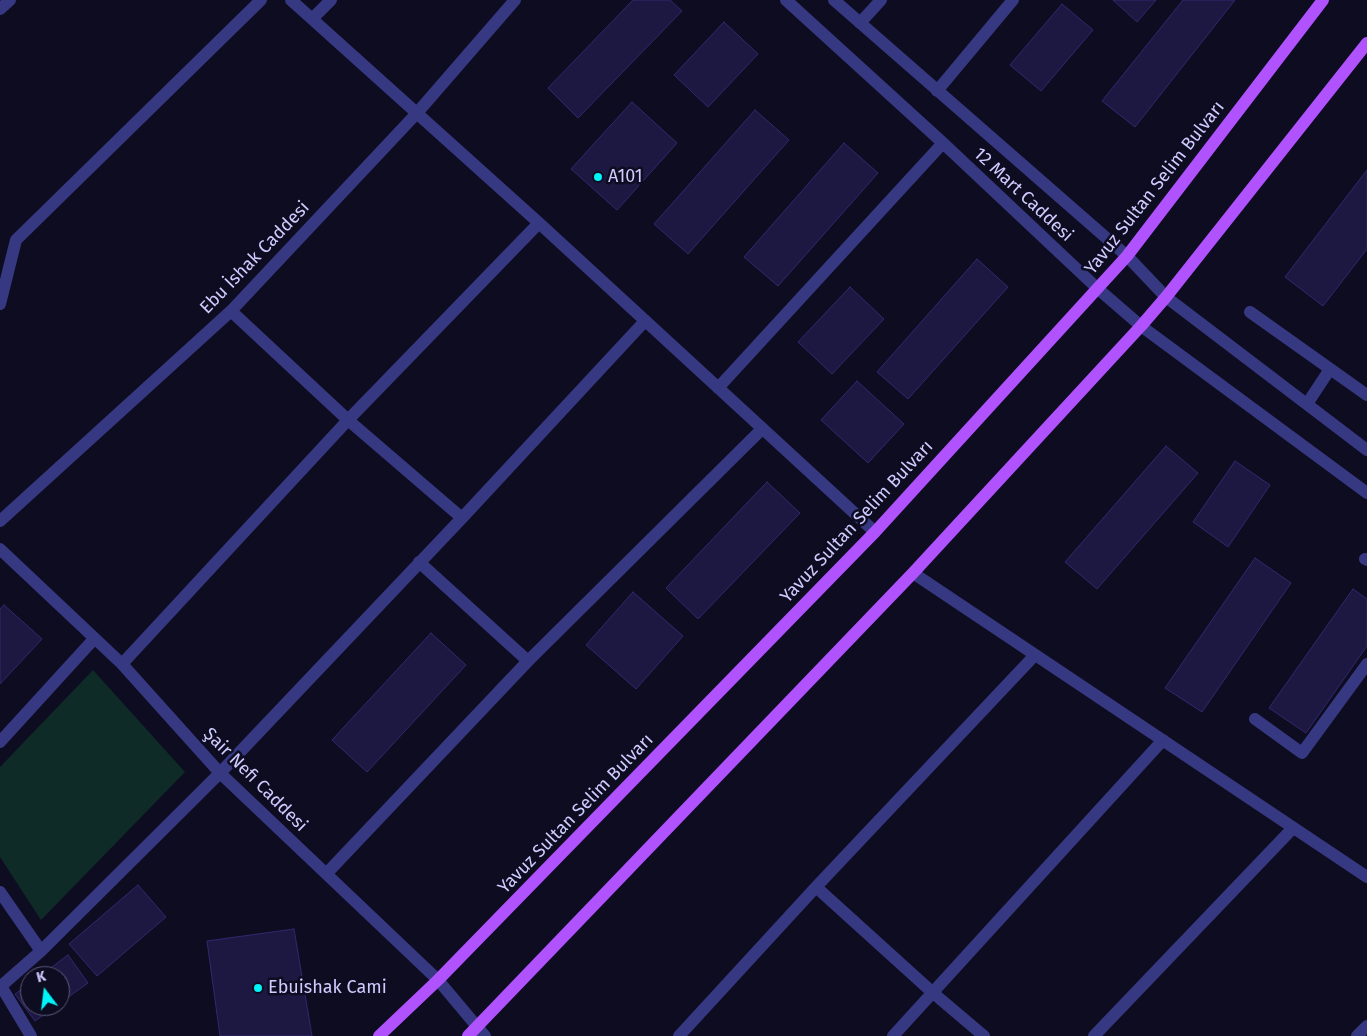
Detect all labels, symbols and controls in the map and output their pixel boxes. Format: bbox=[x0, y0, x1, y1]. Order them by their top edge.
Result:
street label: Yavuz Sultan Selim Bulvarı bbox=[1081, 97, 1229, 279]
street label: 12 Mart Caddesi bbox=[969, 143, 1077, 247]
place label: A101 bbox=[608, 166, 643, 188]
marker: A101 bbox=[592, 171, 604, 183]
street label: Ebu İshak Caddesi bbox=[196, 197, 314, 319]
street label: Yavuz Sultan Selim Bulvarı bbox=[776, 436, 938, 608]
street label: Şair Nefi Caddesi bbox=[199, 724, 311, 836]
street label: Yavuz Sultan Selim Bulvarı bbox=[494, 730, 658, 898]
north arrow bbox=[20, 966, 70, 1016]
text: K bbox=[35, 968, 48, 986]
place label: Ebuishak Cami bbox=[268, 977, 387, 999]
marker: Ebuishak Cami bbox=[252, 982, 264, 994]

